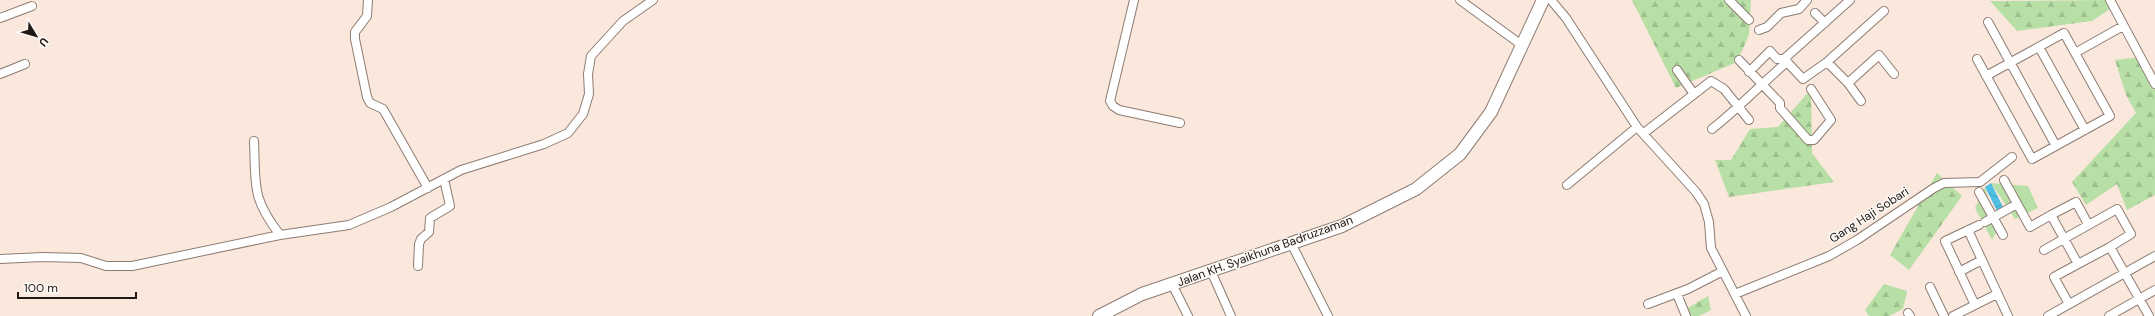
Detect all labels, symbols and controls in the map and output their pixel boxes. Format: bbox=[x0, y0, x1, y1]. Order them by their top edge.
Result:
north arrow bbox=[16, 16, 56, 56]
text: U bbox=[36, 35, 52, 49]
street label: Gang Haji Sobari bbox=[1826, 183, 1912, 247]
street label: Jalan KH. Syaikhuna Badruzzaman bbox=[1175, 212, 1355, 290]
scale bar bbox=[18, 274, 136, 300]
text: 100 m bbox=[24, 280, 58, 296]

